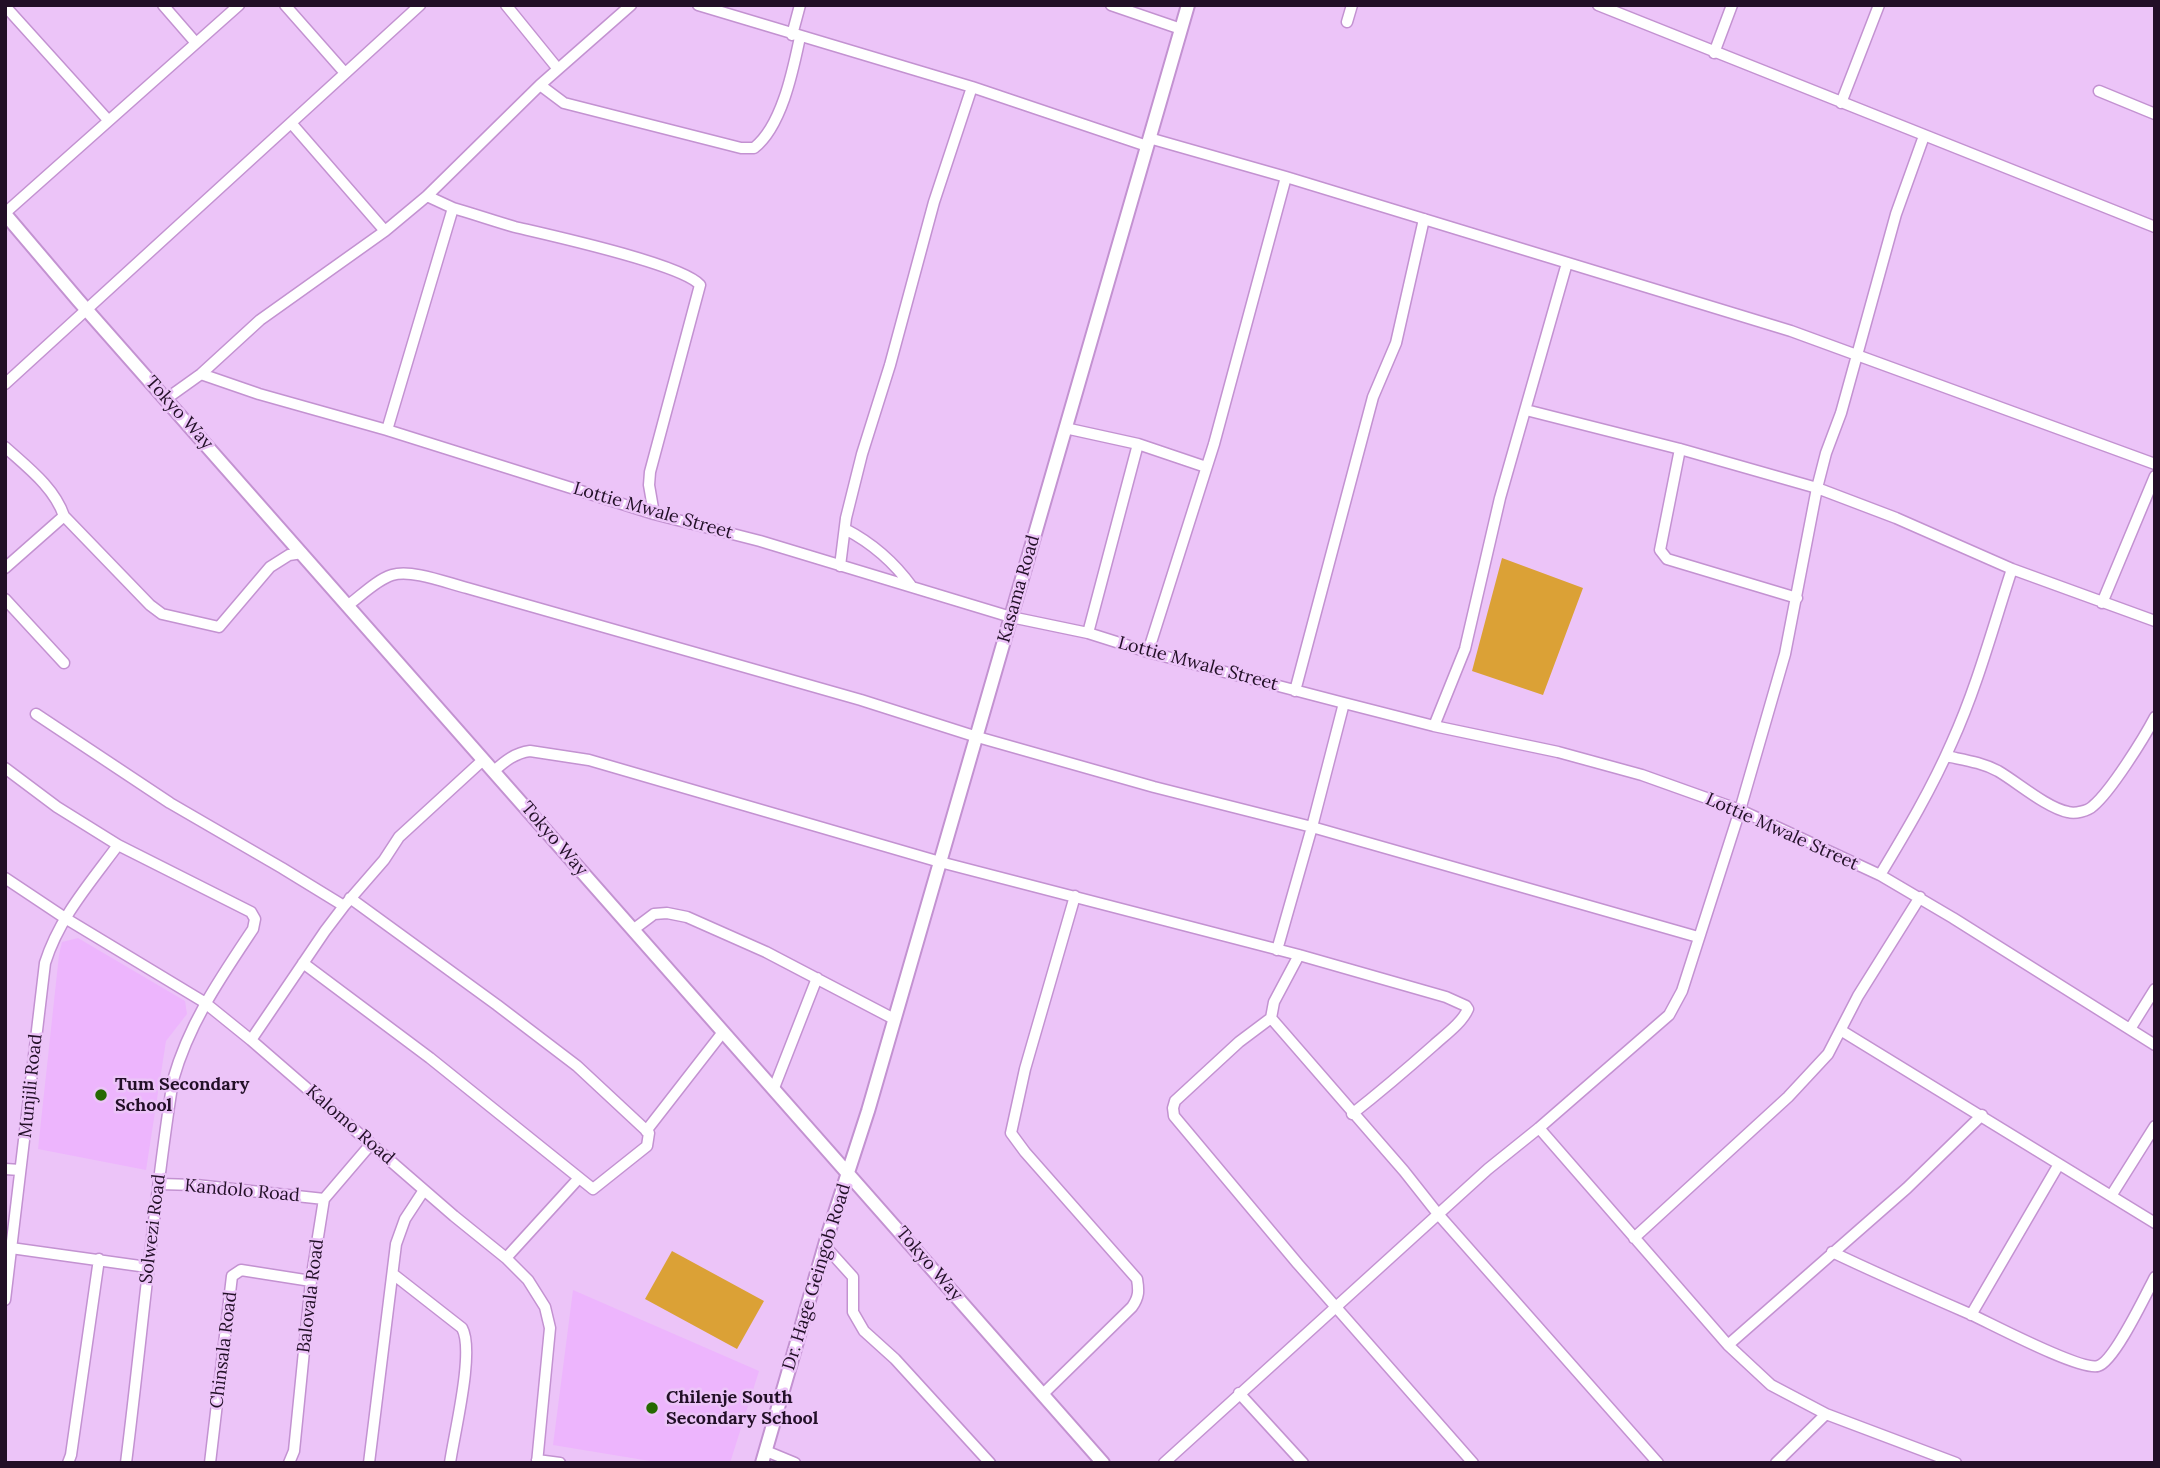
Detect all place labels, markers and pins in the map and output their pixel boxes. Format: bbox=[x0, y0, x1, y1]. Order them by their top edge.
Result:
place label: Tum Secondary School bbox=[115, 1074, 250, 1116]
marker: Tum Secondary School bbox=[93, 1087, 109, 1103]
place label: Chilenje South Secondary School bbox=[666, 1387, 818, 1430]
marker: Chilenje South Secondary School bbox=[644, 1400, 660, 1416]

